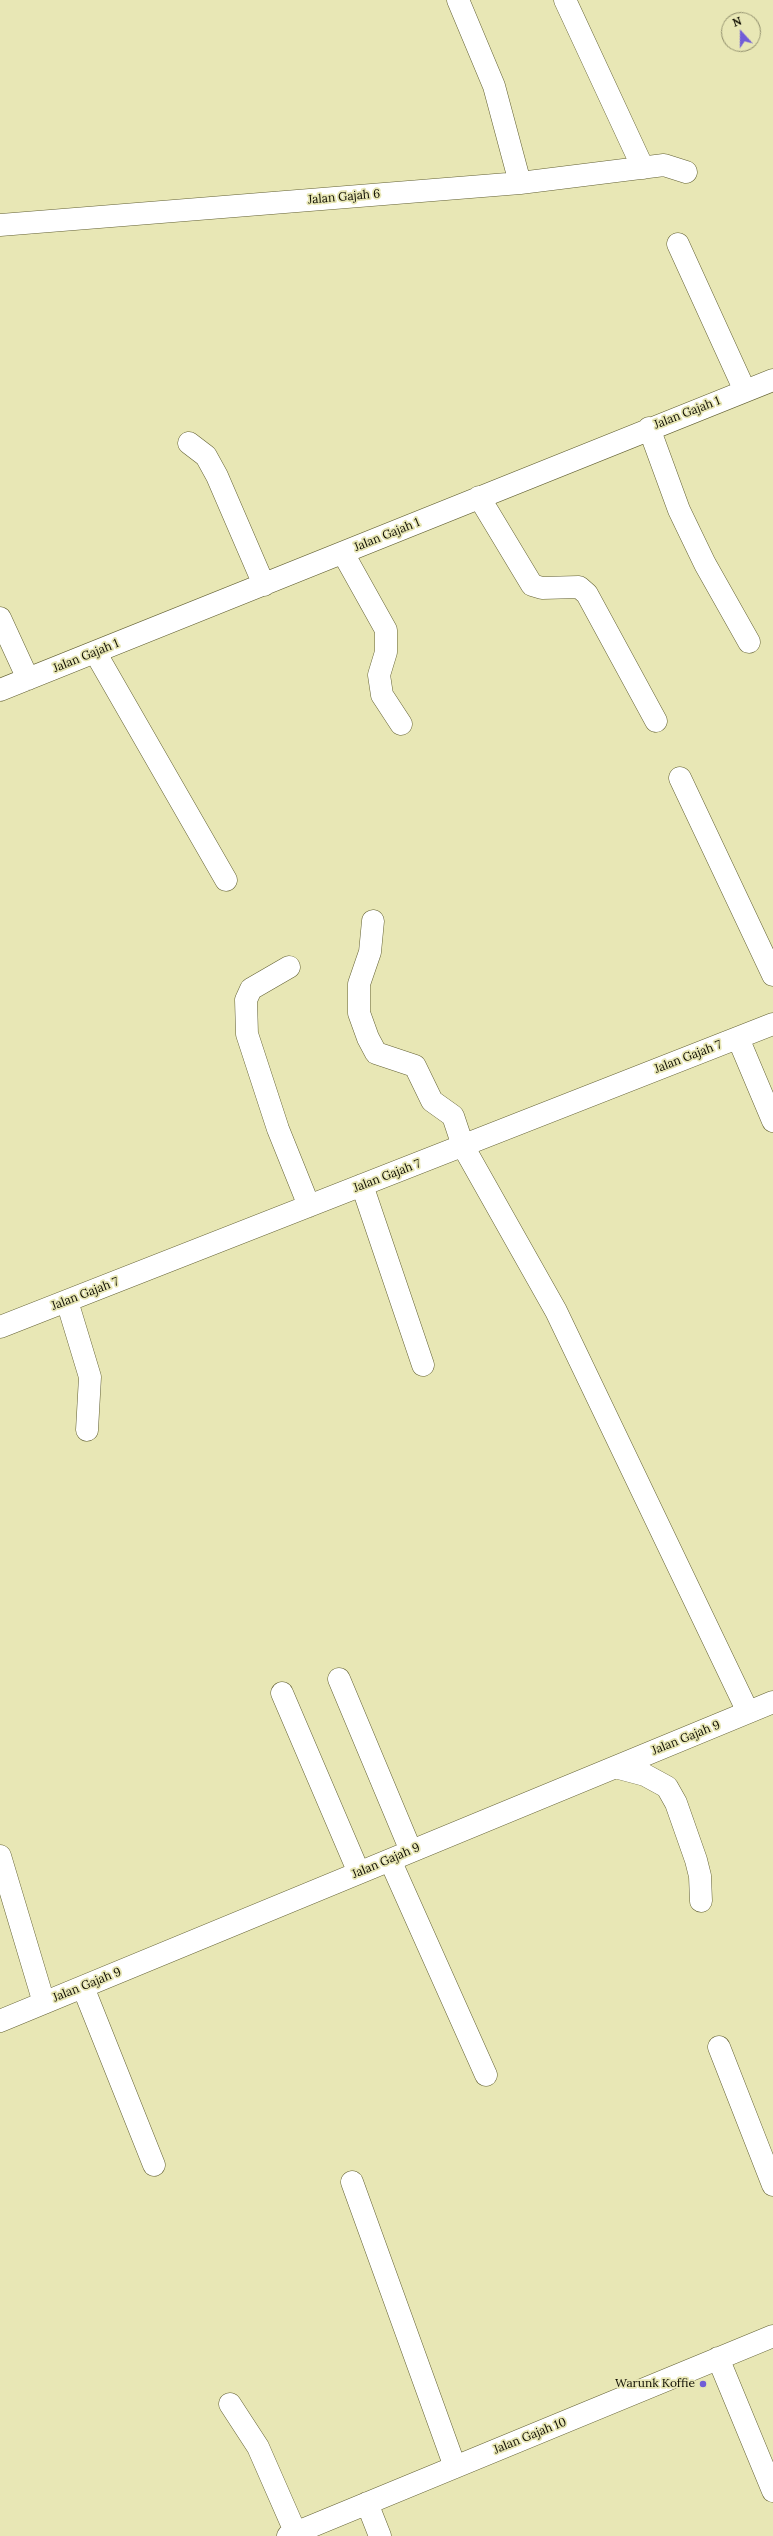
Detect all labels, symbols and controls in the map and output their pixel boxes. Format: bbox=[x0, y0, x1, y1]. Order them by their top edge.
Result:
north arrow bbox=[721, 12, 761, 52]
text: N bbox=[731, 14, 744, 30]
street label: Jalan Gajah 6 bbox=[307, 187, 381, 207]
street label: Jalan Gajah 1 bbox=[652, 394, 722, 432]
street label: Jalan Gajah 1 bbox=[352, 515, 422, 555]
street label: Jalan Gajah 1 bbox=[51, 636, 121, 676]
street label: Jalan Gajah 7 bbox=[652, 1038, 724, 1076]
street label: Jalan Gajah 7 bbox=[351, 1157, 423, 1195]
street label: Jalan Gajah 7 bbox=[49, 1275, 121, 1313]
street label: Jalan Gajah 9 bbox=[650, 1718, 722, 1758]
street label: Jalan Gajah 9 bbox=[350, 1840, 422, 1882]
street label: Jalan Gajah 9 bbox=[51, 1965, 123, 2005]
place label: Warunk Koffie bbox=[615, 2377, 695, 2391]
marker: Warunk Koffie bbox=[698, 2379, 708, 2389]
street label: Jalan Gajah 10 bbox=[492, 2415, 568, 2457]

